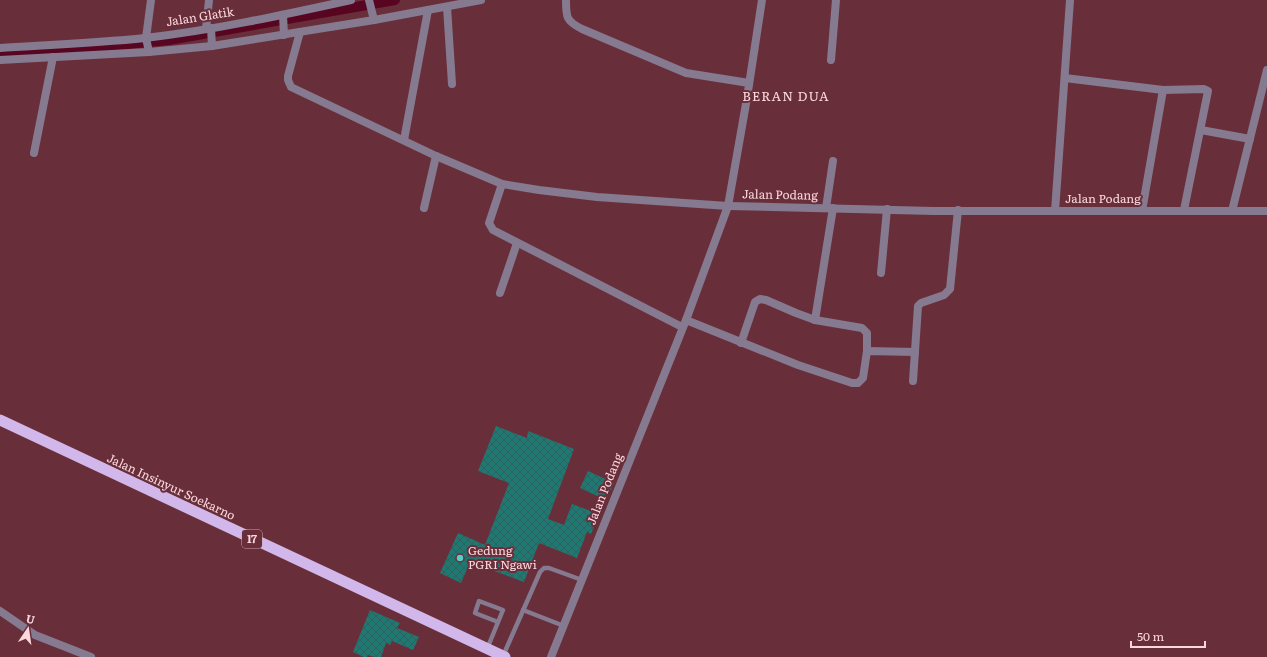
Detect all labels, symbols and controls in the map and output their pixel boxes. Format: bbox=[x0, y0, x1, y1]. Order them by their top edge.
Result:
street label: Jalan Glatik bbox=[165, 2, 236, 30]
district label: BERAN DUA bbox=[742, 86, 830, 105]
street label: Jalan Podang bbox=[742, 184, 818, 204]
street label: Jalan Podang bbox=[1065, 189, 1141, 207]
street label: Jalan Insinyur Soekarno bbox=[104, 448, 239, 524]
street label: Jalan Podang bbox=[581, 450, 627, 527]
road number: 17 bbox=[242, 530, 262, 548]
place label: Gedung PGRI Ngawi bbox=[468, 541, 537, 573]
marker: Gedung PGRI Ngawi bbox=[455, 553, 465, 563]
north arrow bbox=[8, 609, 48, 649]
text: U bbox=[24, 610, 37, 627]
scale bar bbox=[1131, 623, 1205, 649]
text: 50 m bbox=[1137, 627, 1164, 645]

